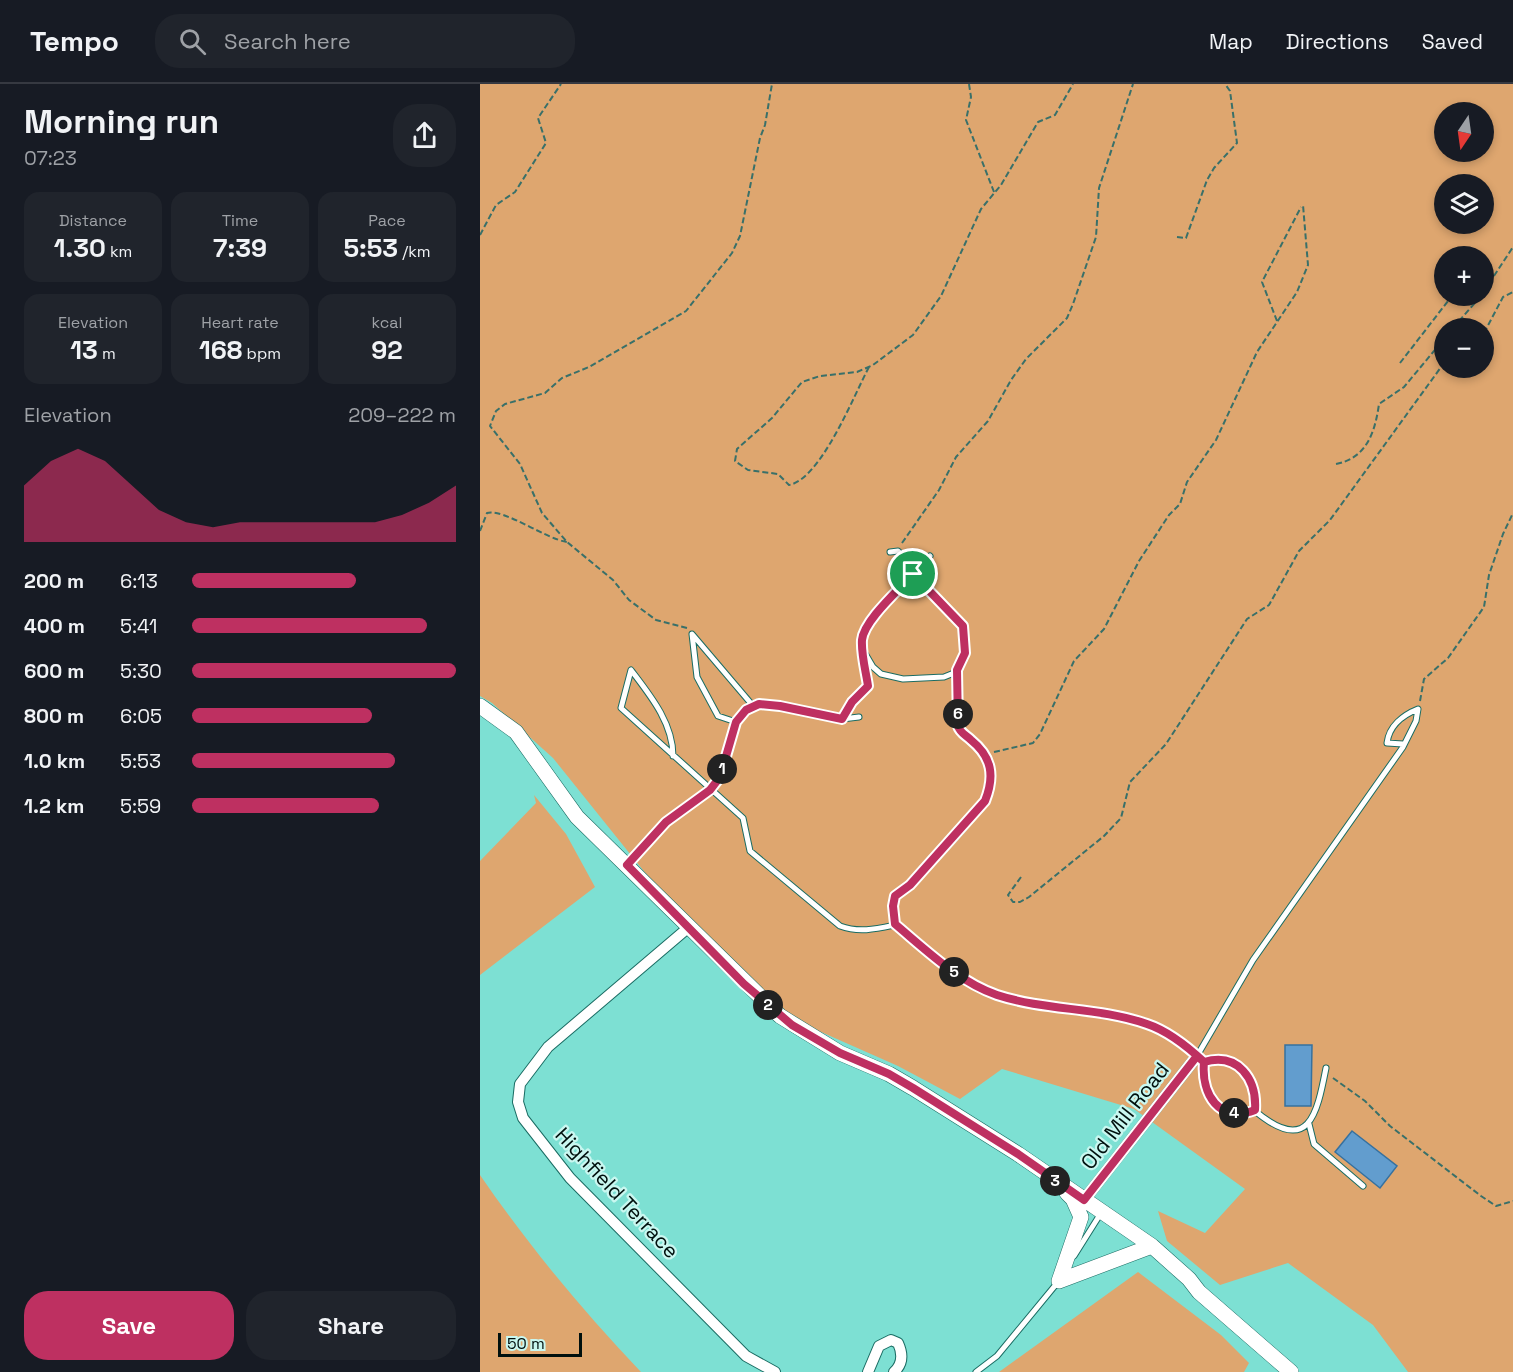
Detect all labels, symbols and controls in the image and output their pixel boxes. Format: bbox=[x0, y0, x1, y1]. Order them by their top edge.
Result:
search box bbox=[155, 14, 575, 68]
text: Tempo bbox=[30, 23, 119, 59]
icon: search bbox=[176, 25, 209, 58]
text: Search here bbox=[224, 27, 351, 55]
text: Map bbox=[1209, 28, 1253, 55]
text: Directions bbox=[1286, 28, 1389, 55]
text: Saved bbox=[1422, 28, 1483, 55]
text: Morning run bbox=[24, 101, 219, 143]
north arrow bbox=[1434, 102, 1494, 162]
map controls bbox=[1434, 102, 1494, 378]
button: share bbox=[393, 104, 456, 167]
text: 07:23 bbox=[24, 145, 77, 171]
button: layers bbox=[1434, 174, 1494, 234]
text: Distance bbox=[59, 210, 127, 231]
text: Time bbox=[222, 210, 258, 231]
text: Pace bbox=[368, 210, 406, 231]
text: 1.30 bbox=[54, 231, 106, 265]
text: 7:39 bbox=[213, 231, 267, 265]
text: 5:53 bbox=[343, 231, 398, 265]
text: km bbox=[106, 241, 132, 262]
text: /km bbox=[398, 241, 431, 262]
button: + bbox=[1434, 246, 1494, 306]
text: Elevation bbox=[58, 312, 128, 333]
text: Heart rate bbox=[201, 312, 279, 333]
text: kcal bbox=[372, 312, 402, 333]
button: − bbox=[1434, 318, 1494, 378]
text: 13 bbox=[70, 333, 98, 367]
text: 168 bbox=[199, 333, 242, 367]
text: 92 bbox=[371, 333, 403, 367]
text: m bbox=[98, 343, 116, 364]
text: bpm bbox=[242, 343, 281, 364]
text: Elevation bbox=[24, 402, 112, 428]
text: 209–222 m bbox=[348, 402, 456, 428]
pin bbox=[887, 548, 938, 599]
icon: arrive bbox=[896, 557, 929, 590]
text: 200 m bbox=[24, 568, 84, 594]
text: 6:13 bbox=[120, 568, 158, 594]
text: 400 m bbox=[24, 613, 85, 639]
text: 5:41 bbox=[120, 613, 157, 639]
text: 600 m bbox=[24, 658, 84, 684]
text: 5:30 bbox=[120, 658, 162, 684]
pin: 6 bbox=[943, 699, 973, 729]
text: 800 m bbox=[24, 703, 84, 729]
text: 6:05 bbox=[120, 703, 162, 729]
text: 6 bbox=[953, 703, 963, 724]
text: 1.0 km bbox=[24, 748, 85, 774]
text: 5:53 bbox=[120, 748, 161, 774]
pin: 1 bbox=[707, 754, 737, 784]
text: 1 bbox=[718, 758, 726, 779]
text: 1.2 km bbox=[24, 793, 84, 819]
text: 5:59 bbox=[120, 793, 161, 819]
pin: 5 bbox=[939, 957, 969, 987]
text: 5 bbox=[949, 961, 959, 982]
pin: 2 bbox=[753, 990, 783, 1020]
text: 2 bbox=[763, 994, 773, 1015]
street label: Old Mill Road bbox=[1074, 1057, 1175, 1175]
pin: 4 bbox=[1219, 1098, 1249, 1128]
text: 4 bbox=[1229, 1102, 1239, 1123]
street label: Highfield Terrace bbox=[550, 1121, 685, 1264]
pin: 3 bbox=[1040, 1166, 1070, 1196]
text: 3 bbox=[1050, 1170, 1060, 1191]
button: Save bbox=[24, 1291, 234, 1360]
button: Share bbox=[246, 1291, 456, 1360]
scale bar bbox=[498, 1330, 582, 1358]
text: 50 m bbox=[507, 1333, 545, 1354]

